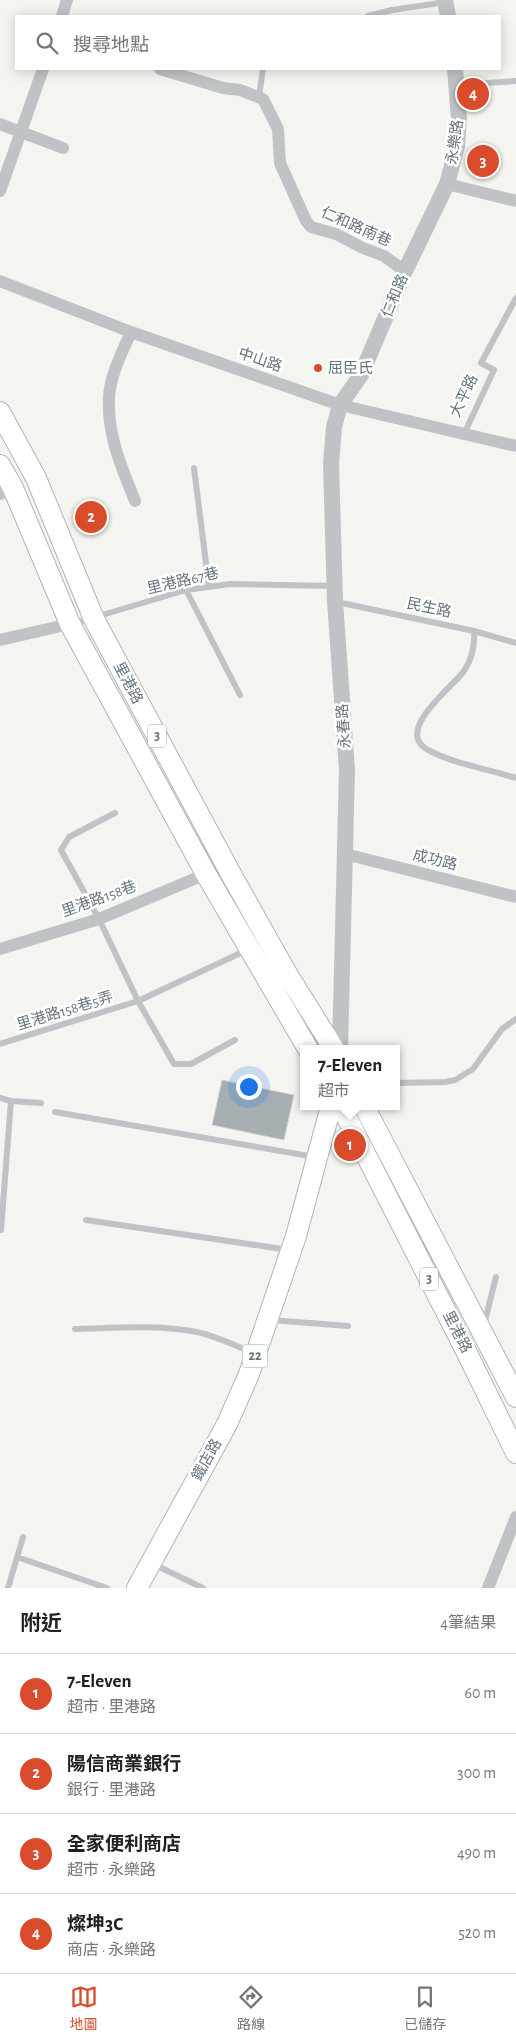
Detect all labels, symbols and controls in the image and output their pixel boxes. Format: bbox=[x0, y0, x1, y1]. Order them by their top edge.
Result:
search box bbox=[15, 15, 501, 70]
icon: search bbox=[33, 29, 61, 57]
text: 搜尋地點 bbox=[73, 36, 149, 55]
pin: 4 bbox=[457, 75, 489, 113]
street label: 永樂路 bbox=[443, 119, 466, 165]
pin: 3 bbox=[467, 142, 499, 180]
street label: 仁和路南巷 bbox=[319, 204, 394, 249]
street label: 仁和路 bbox=[378, 272, 411, 320]
street label: 中山路 bbox=[236, 345, 284, 374]
place label: 屈臣氏 bbox=[328, 360, 373, 376]
marker: 屈臣氏 bbox=[312, 362, 324, 374]
street label: 大平路 bbox=[447, 372, 480, 420]
pin: 2 bbox=[75, 498, 107, 536]
street label: 里港路67巷 bbox=[145, 564, 220, 597]
street label: 民生路 bbox=[405, 595, 453, 620]
street label: 里港路 bbox=[111, 659, 146, 706]
street label: 永春路 bbox=[334, 703, 353, 749]
road number: 3 bbox=[148, 724, 166, 748]
street label: 成功路 bbox=[411, 846, 459, 873]
street label: 里港路158巷 bbox=[59, 878, 138, 919]
street label: 里港路158巷5弄 bbox=[15, 988, 115, 1033]
popup bbox=[300, 1045, 400, 1110]
text: 7-Eleven bbox=[318, 1056, 382, 1075]
your location bbox=[236, 1074, 262, 1100]
text: 超市 bbox=[318, 1083, 350, 1099]
pin: 1 bbox=[334, 1126, 366, 1164]
road number: 3 bbox=[420, 1268, 438, 1290]
street label: 里港路 bbox=[440, 1308, 475, 1355]
road number: 22 bbox=[242, 1344, 268, 1368]
street label: 鐵店路 bbox=[189, 1436, 224, 1483]
text: 附近 bbox=[20, 1613, 62, 1634]
text: 4筆結果 bbox=[440, 1615, 496, 1631]
text: 7-Eleven bbox=[67, 1672, 131, 1691]
text: 1 bbox=[33, 1685, 39, 1701]
text: 60 m bbox=[465, 1685, 496, 1701]
text: 超市 · 里港路 bbox=[67, 1699, 156, 1715]
text: 陽信商業銀行 bbox=[67, 1755, 181, 1774]
text: 2 bbox=[32, 1765, 40, 1781]
text: 300 m bbox=[457, 1765, 496, 1781]
text: 銀行 · 里港路 bbox=[67, 1782, 156, 1798]
text: 全家便利商店 bbox=[67, 1835, 181, 1854]
text: 3 bbox=[33, 1845, 39, 1861]
text: 490 m bbox=[457, 1845, 496, 1861]
text: 超市 · 永樂路 bbox=[67, 1862, 156, 1878]
text: 燦坤3C bbox=[67, 1915, 123, 1934]
text: 4 bbox=[32, 1925, 40, 1941]
text: 520 m bbox=[458, 1925, 496, 1941]
text: 商店 · 永樂路 bbox=[67, 1942, 156, 1958]
tab: 地圖 bbox=[70, 1983, 98, 2034]
tab: 路線 bbox=[237, 1983, 265, 2034]
tab: 已儲存 bbox=[404, 1983, 446, 2034]

